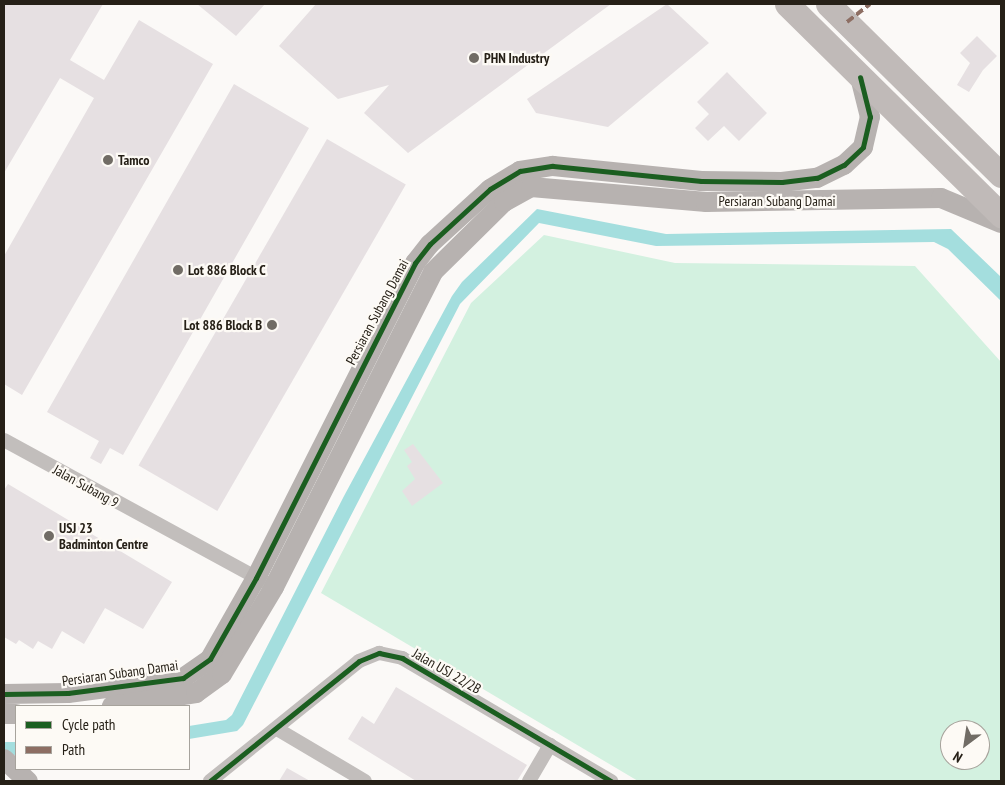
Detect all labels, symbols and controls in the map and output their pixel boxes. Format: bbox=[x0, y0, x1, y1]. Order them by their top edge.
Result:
place label: PHN Industry bbox=[484, 50, 549, 66]
marker: PHN Industry bbox=[468, 52, 480, 64]
place label: Tamco bbox=[118, 152, 149, 168]
marker: Tamco bbox=[102, 154, 114, 166]
street label: Persiaran Subang Damai bbox=[718, 193, 836, 209]
street label: Persiaran Subang Damai bbox=[342, 256, 412, 368]
place label: Lot 886 Block C bbox=[188, 262, 266, 278]
marker: Lot 886 Block C bbox=[172, 264, 184, 276]
place label: Lot 886 Block B bbox=[183, 317, 262, 333]
marker: Lot 886 Block B bbox=[266, 319, 278, 331]
street label: Jalan Subang 9 bbox=[50, 461, 122, 511]
place label: USJ 23 Badminton Centre bbox=[59, 520, 148, 552]
marker: USJ 23 Badminton Centre bbox=[43, 530, 55, 542]
street label: Jalan USJ 22/2B bbox=[410, 645, 484, 697]
street label: Persiaran Subang Damai bbox=[61, 657, 179, 689]
legend bbox=[15, 705, 190, 770]
text: Cycle path bbox=[62, 715, 115, 734]
north arrow bbox=[940, 720, 990, 770]
text: Path bbox=[62, 740, 85, 759]
text: N bbox=[950, 747, 966, 767]

